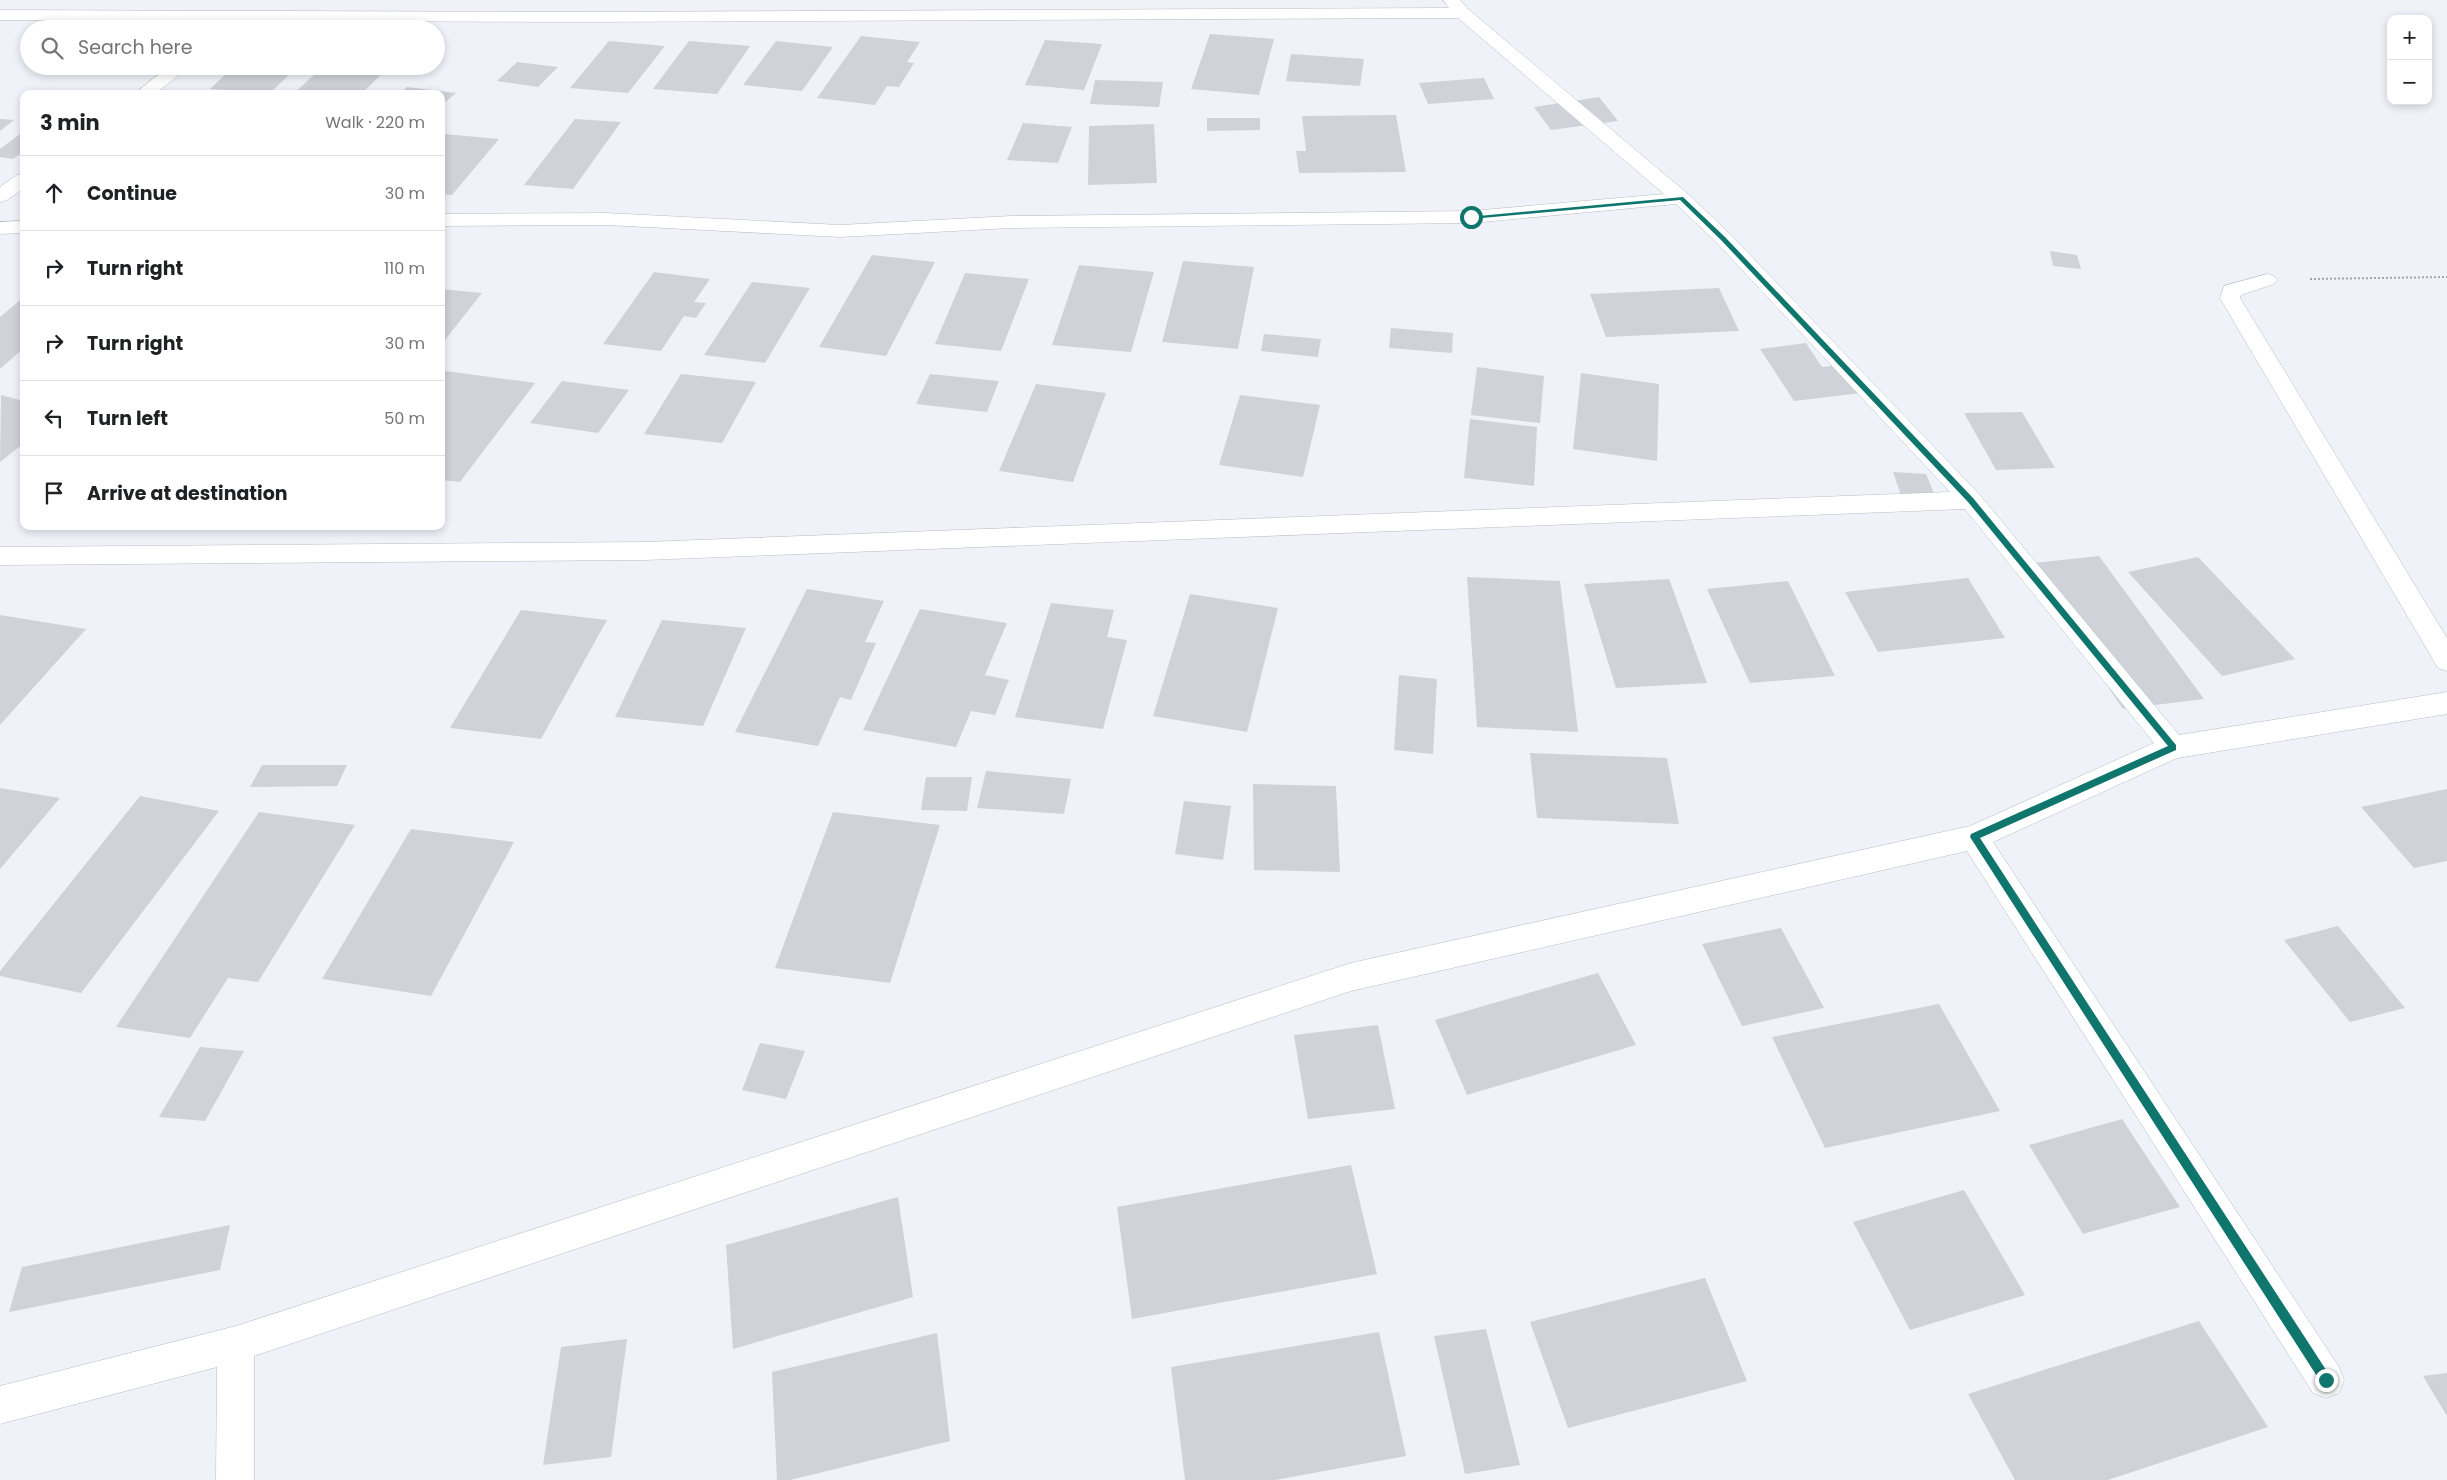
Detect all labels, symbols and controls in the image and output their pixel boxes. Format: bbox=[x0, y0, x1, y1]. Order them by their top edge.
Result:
map controls bbox=[2387, 15, 2432, 105]
button: + bbox=[2387, 15, 2432, 60]
search box bbox=[20, 20, 445, 75]
icon: search bbox=[38, 34, 66, 62]
text: Search here bbox=[78, 34, 192, 61]
button: − bbox=[2387, 60, 2432, 105]
text: 3 min bbox=[40, 108, 100, 137]
text: Walk · 220 m bbox=[325, 111, 425, 134]
icon: ahead bbox=[40, 179, 68, 207]
text: Continue bbox=[87, 180, 177, 207]
text: 30 m bbox=[385, 182, 425, 205]
route start bbox=[1460, 206, 1483, 229]
icon: right bbox=[40, 254, 68, 282]
text: Turn right bbox=[87, 255, 183, 282]
text: 110 m bbox=[384, 257, 425, 280]
icon: right bbox=[40, 329, 68, 357]
text: Turn right bbox=[87, 330, 183, 357]
text: 30 m bbox=[385, 332, 425, 355]
icon: left bbox=[40, 404, 68, 432]
text: Turn left bbox=[87, 405, 168, 432]
text: 50 m bbox=[384, 407, 425, 430]
icon: arrive bbox=[40, 479, 68, 507]
text: Arrive at destination bbox=[87, 480, 288, 507]
route end bbox=[2315, 1369, 2338, 1392]

